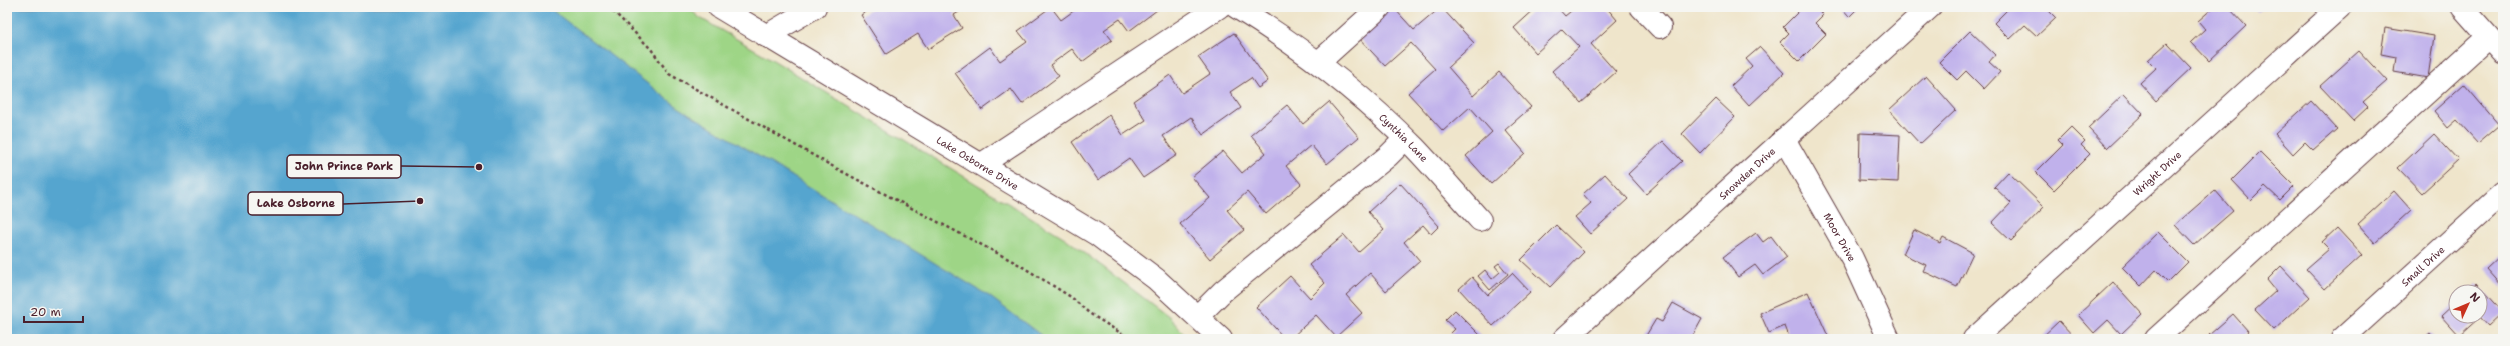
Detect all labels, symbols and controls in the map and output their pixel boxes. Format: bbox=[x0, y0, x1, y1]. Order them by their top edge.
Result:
street label: Cynthia Lane bbox=[1376, 111, 1431, 165]
street label: Lake Osborne Drive bbox=[934, 133, 1021, 193]
street label: Snowden Drive bbox=[1716, 144, 1779, 202]
street label: Wright Drive bbox=[2130, 148, 2185, 199]
callout: John Prince Park bbox=[287, 155, 401, 178]
text: John Prince Park bbox=[295, 159, 393, 174]
callout: Lake Osborne bbox=[248, 192, 343, 215]
text: Lake Osborne bbox=[257, 196, 336, 211]
street label: Moor Drive bbox=[1821, 211, 1859, 264]
street label: Small Drive bbox=[2399, 243, 2448, 289]
north arrow bbox=[2448, 284, 2488, 324]
text: N bbox=[2466, 289, 2483, 306]
scale bar bbox=[24, 298, 83, 324]
text: 20 m bbox=[30, 304, 61, 320]

